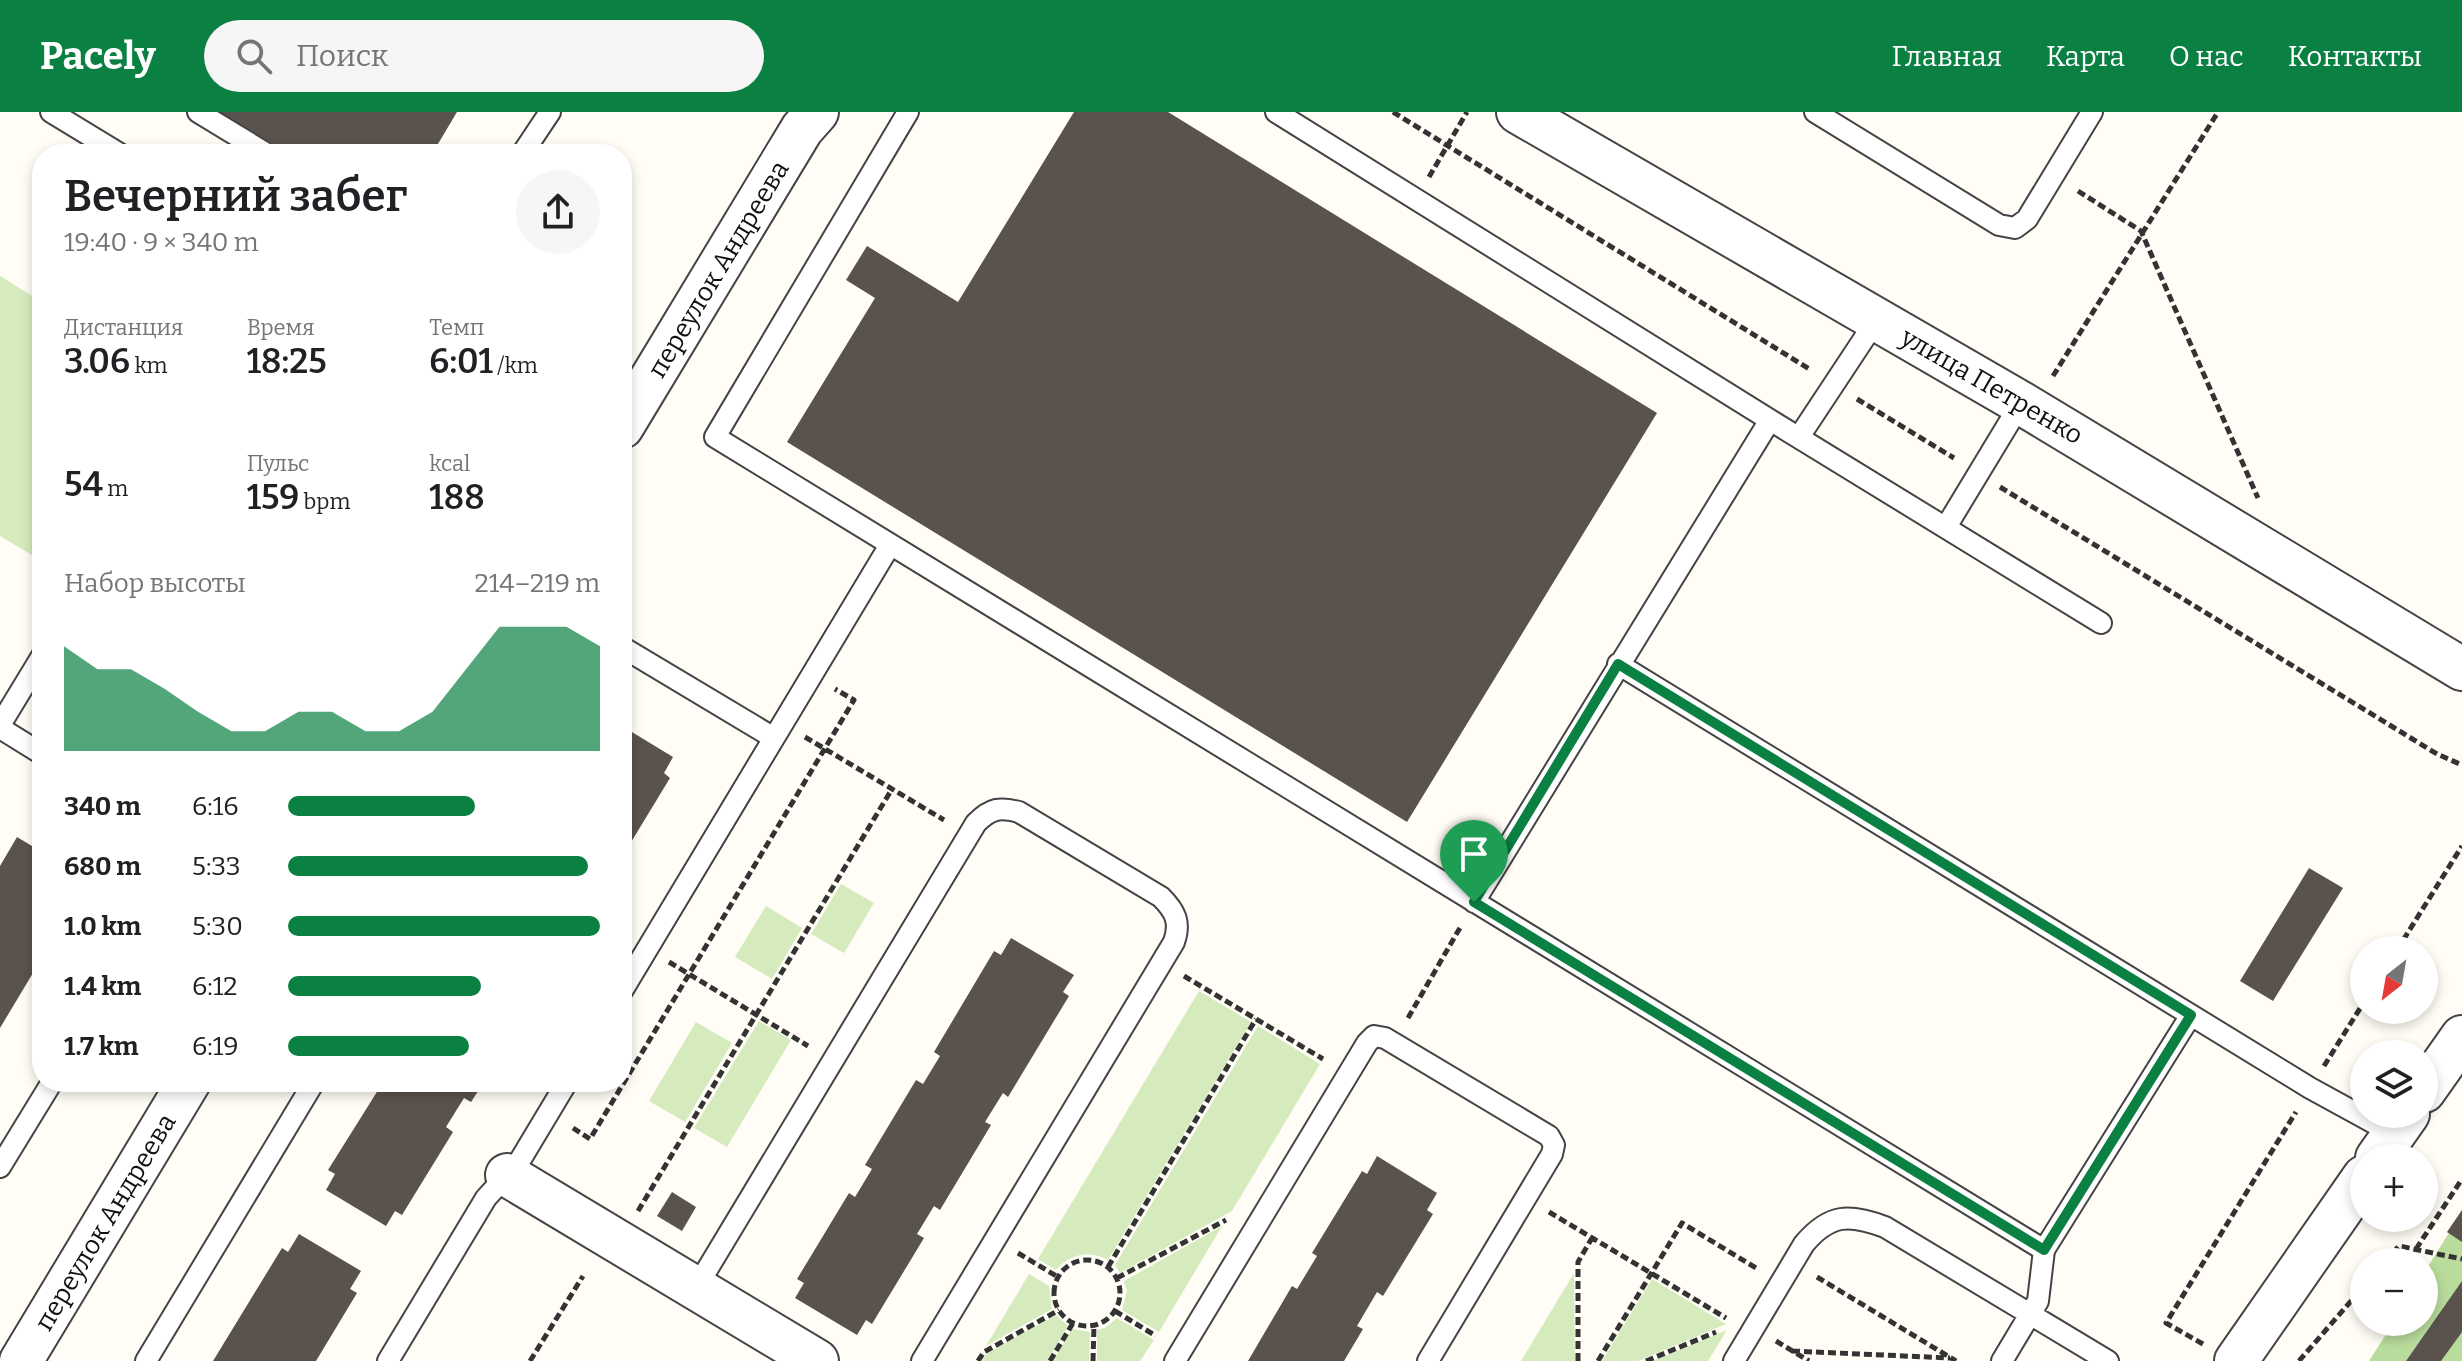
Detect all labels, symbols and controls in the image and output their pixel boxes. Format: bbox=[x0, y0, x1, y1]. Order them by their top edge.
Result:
search box bbox=[204, 20, 764, 92]
text: Pacely bbox=[40, 33, 156, 79]
icon: search bbox=[232, 34, 276, 78]
text: Поиск bbox=[296, 38, 388, 74]
text: Главная bbox=[1892, 40, 2002, 73]
text: Карта bbox=[2046, 40, 2125, 73]
text: О нас bbox=[2169, 40, 2244, 73]
text: Контакты bbox=[2288, 40, 2422, 73]
street label: переулок Андреева bbox=[641, 155, 796, 383]
text: Вечерний забег bbox=[64, 170, 407, 223]
button: share bbox=[516, 170, 600, 254]
text: 19:40 · 9 × 340 m bbox=[64, 227, 258, 258]
text: Дистанция bbox=[64, 314, 183, 341]
text: Время bbox=[247, 314, 314, 341]
text: Темп bbox=[429, 314, 484, 341]
street label: улица Петренко bbox=[1894, 321, 2088, 451]
text: 3.06 bbox=[64, 341, 130, 382]
text: 18:25 bbox=[247, 341, 327, 382]
text: 6:01 bbox=[429, 341, 493, 382]
text: km bbox=[130, 352, 167, 379]
text: /km bbox=[493, 352, 538, 379]
text: Пульс bbox=[247, 450, 309, 477]
text: kcal bbox=[429, 450, 470, 477]
text: 54 bbox=[64, 464, 103, 505]
text: m bbox=[103, 475, 128, 502]
text: 159 bbox=[247, 477, 299, 518]
text: 188 bbox=[429, 477, 485, 518]
text: bpm bbox=[299, 488, 350, 515]
text: Набор высоты bbox=[64, 568, 246, 599]
text: 214–219 m bbox=[475, 568, 600, 599]
text: 340 m bbox=[64, 791, 141, 822]
text: 6:16 bbox=[192, 791, 239, 822]
pin bbox=[1440, 820, 1508, 902]
icon: arrive bbox=[1452, 832, 1496, 876]
text: 680 m bbox=[64, 851, 141, 882]
text: 5:33 bbox=[192, 851, 241, 882]
text: 1.0 km bbox=[64, 911, 141, 942]
text: 5:30 bbox=[192, 911, 243, 942]
north arrow bbox=[2350, 936, 2438, 1024]
map controls bbox=[2350, 936, 2438, 1336]
text: 1.4 km bbox=[64, 971, 141, 1002]
text: 6:12 bbox=[192, 971, 237, 1002]
text: 1.7 km bbox=[64, 1031, 139, 1062]
text: 6:19 bbox=[192, 1031, 239, 1062]
button: layers bbox=[2350, 1040, 2438, 1128]
street label: переулок Андреева bbox=[28, 1108, 183, 1336]
button: + bbox=[2350, 1144, 2438, 1232]
button: − bbox=[2350, 1248, 2438, 1336]

